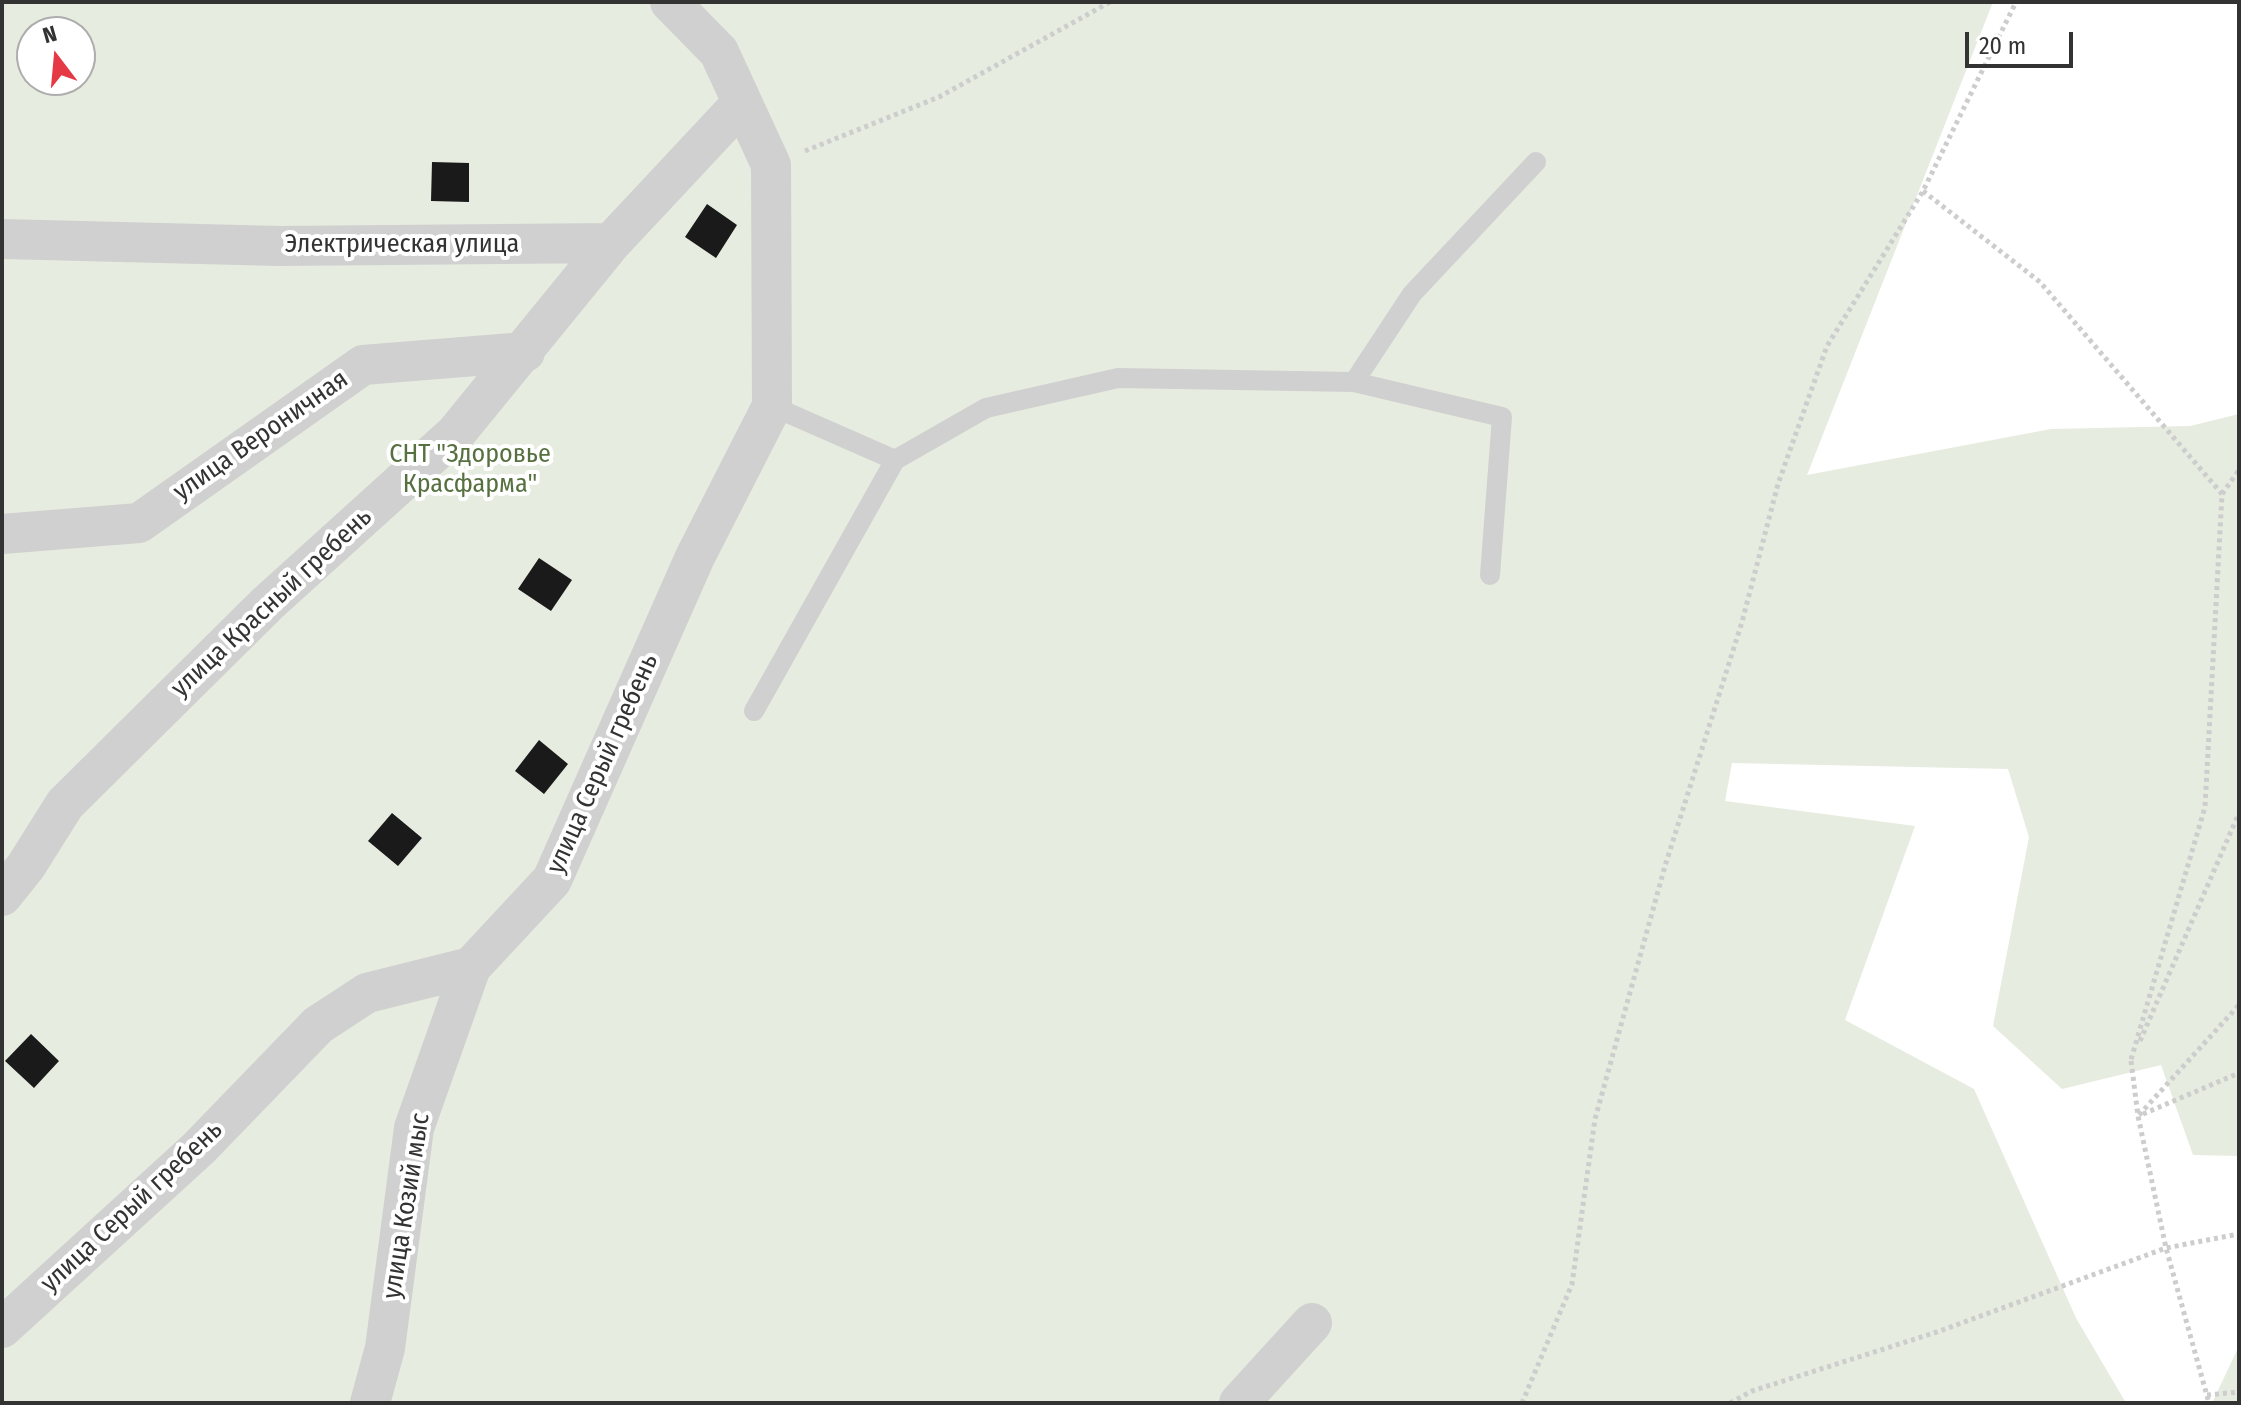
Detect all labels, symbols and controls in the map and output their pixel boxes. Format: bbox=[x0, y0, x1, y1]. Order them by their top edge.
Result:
north arrow bbox=[16, 16, 96, 96]
scale bar bbox=[1969, 16, 2077, 66]
text: N bbox=[40, 20, 60, 49]
text: 20 m bbox=[1979, 32, 2026, 60]
street label: Электрическая улица bbox=[285, 229, 519, 261]
street label: улица Вероничная bbox=[168, 364, 354, 508]
park label: СНТ "Здоровье Красфарма" bbox=[389, 439, 551, 500]
street label: улица Красный гребень bbox=[165, 502, 379, 704]
street label: улица Серый гребень bbox=[541, 649, 665, 879]
street label: улица Козий мыс bbox=[377, 1111, 437, 1301]
street label: улица Серый гребень bbox=[35, 1115, 229, 1299]

